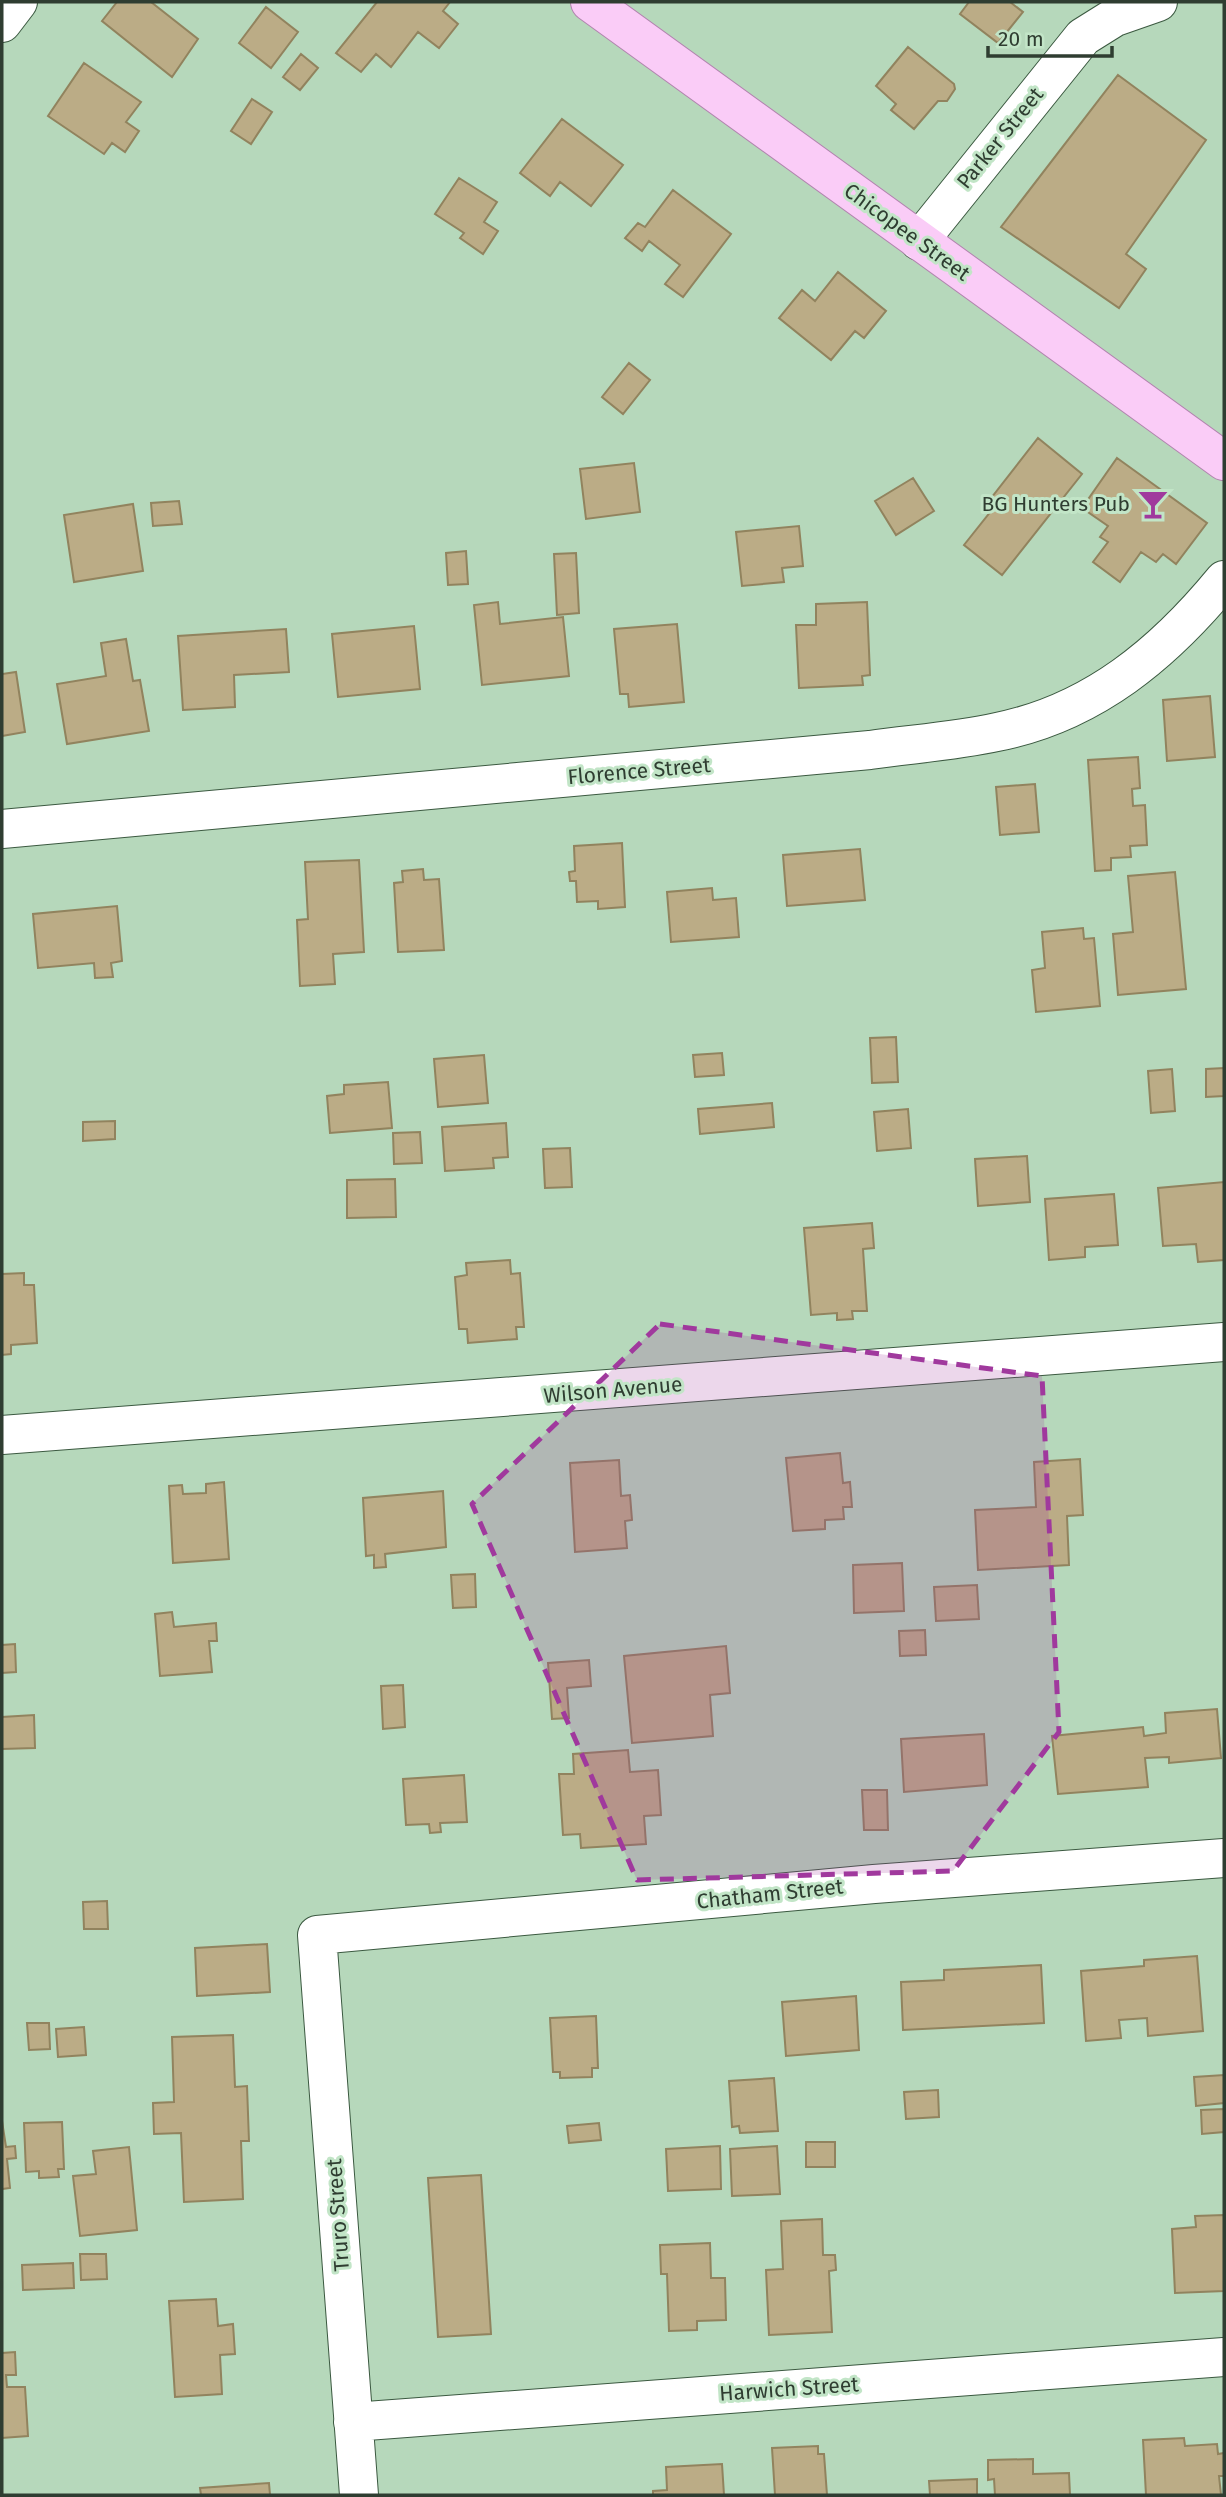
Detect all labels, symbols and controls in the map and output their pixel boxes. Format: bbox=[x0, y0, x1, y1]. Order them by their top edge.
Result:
scale bar bbox=[988, 14, 1112, 58]
text: 20 m bbox=[998, 26, 1044, 52]
street label: Parker Street bbox=[951, 82, 1049, 194]
street label: Chicopee Street bbox=[839, 178, 975, 287]
bar icon: BG Hunters Pub bbox=[1136, 487, 1170, 521]
place label: BG Hunters Pub bbox=[981, 491, 1130, 517]
street label: Florence Street bbox=[567, 752, 712, 790]
street label: Wilson Avenue bbox=[543, 1371, 683, 1409]
street label: Chatham Street bbox=[695, 1873, 845, 1915]
street label: Truro Street bbox=[321, 2157, 355, 2272]
street label: Harwich Street bbox=[718, 2371, 860, 2407]

